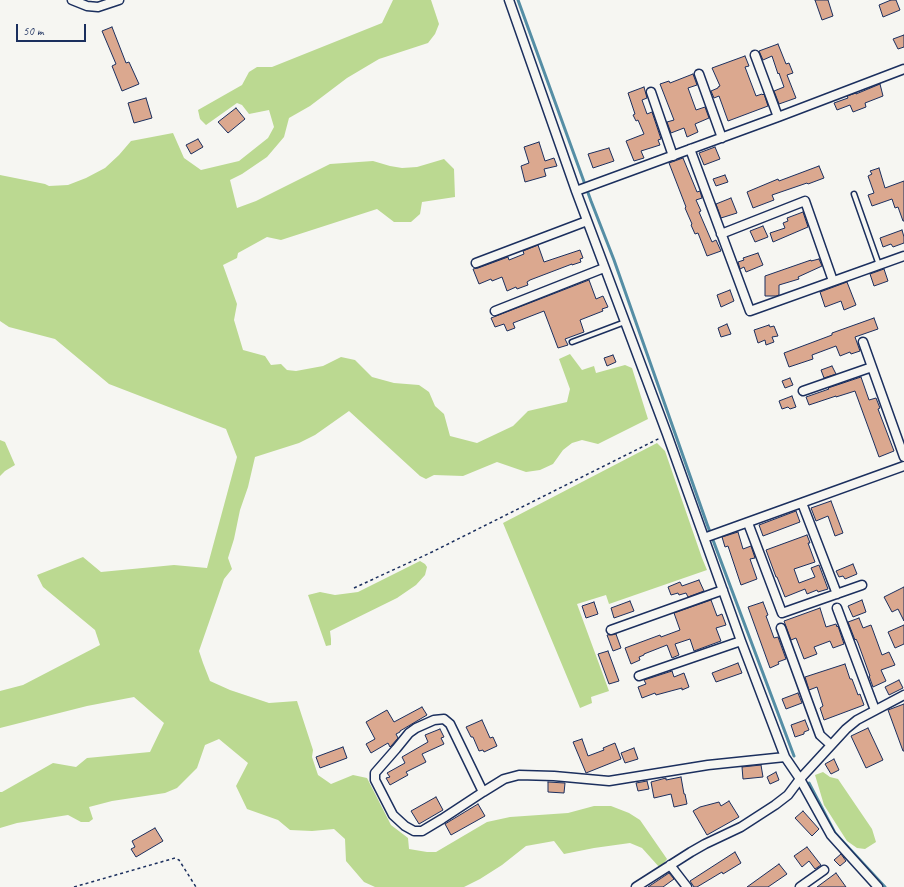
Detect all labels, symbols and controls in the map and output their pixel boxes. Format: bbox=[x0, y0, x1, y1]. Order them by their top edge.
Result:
scale bar bbox=[18, 16, 88, 42]
text: 50 m bbox=[23, 23, 43, 39]

